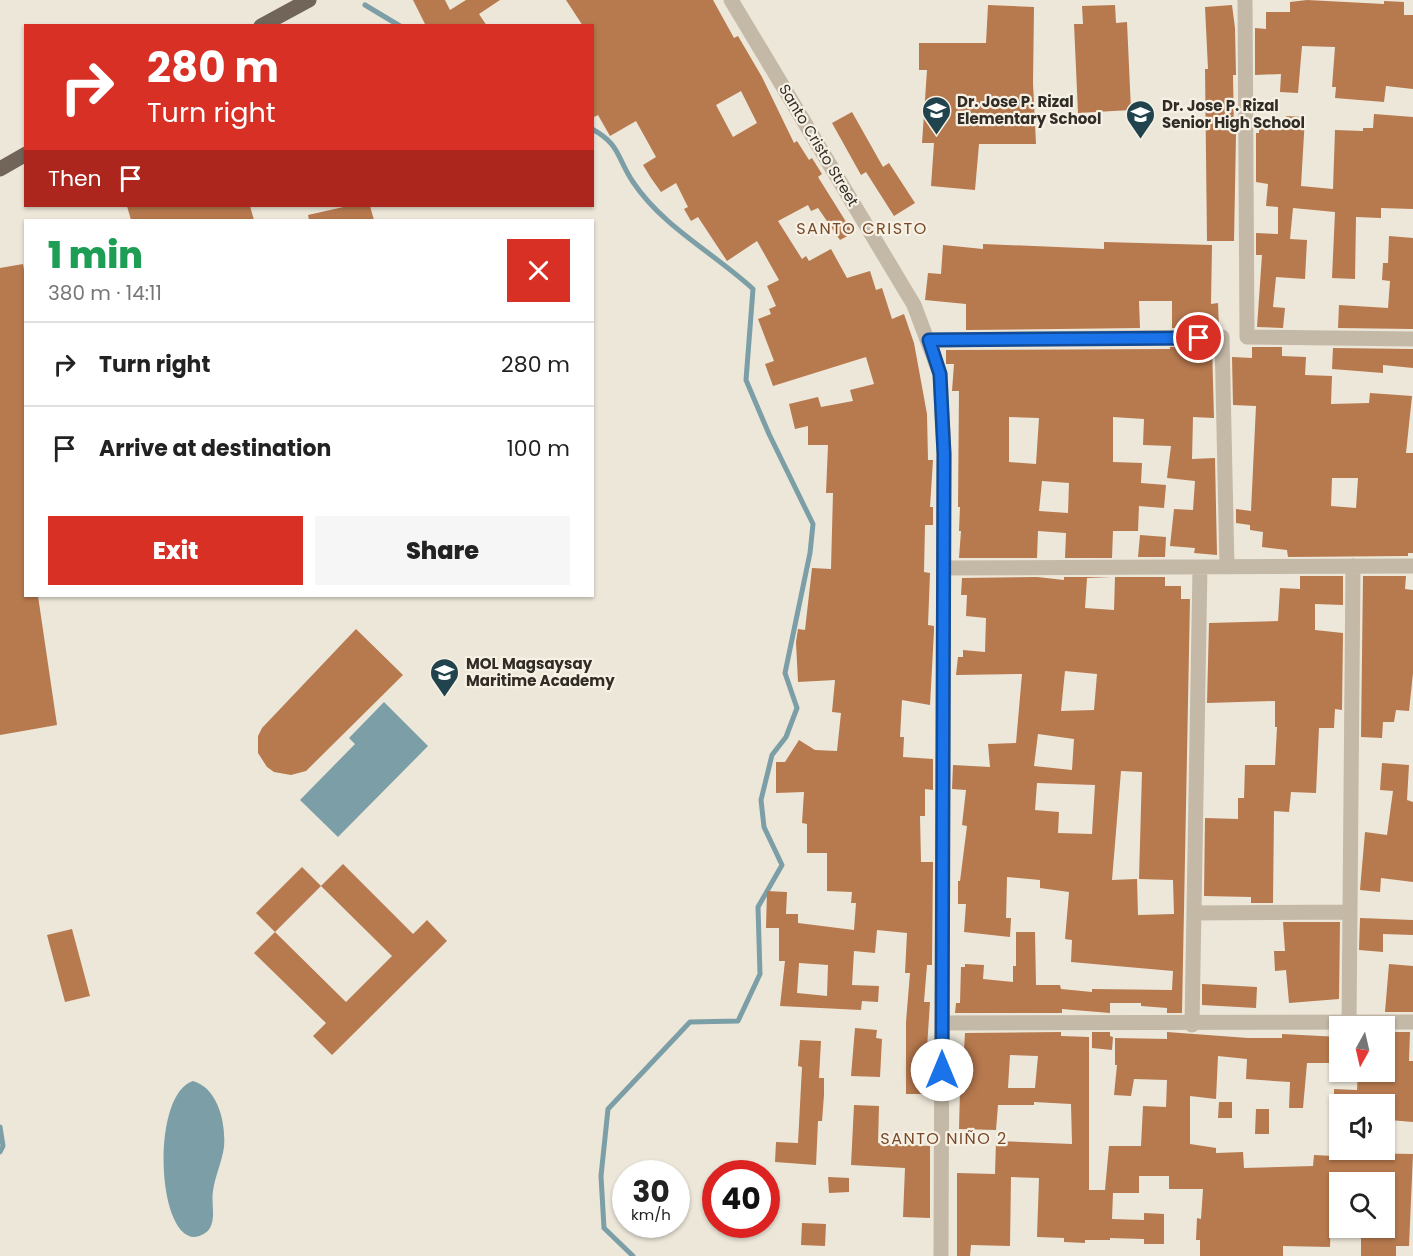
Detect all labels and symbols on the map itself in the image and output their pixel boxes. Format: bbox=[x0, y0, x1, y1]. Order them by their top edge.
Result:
street label: Santo Cristo Street bbox=[774, 80, 864, 210]
place label: Dr. Jose P. Rizal Elementary School bbox=[957, 91, 1101, 129]
school or university icon: Dr. Jose P. Rizal Elementary School bbox=[920, 94, 952, 136]
place label: Dr. Jose P. Rizal Senior High School bbox=[1162, 95, 1305, 133]
school or university icon: Dr. Jose P. Rizal Senior High School bbox=[1125, 98, 1157, 140]
district label: SANTO CRISTO bbox=[796, 217, 928, 240]
pin bbox=[1173, 312, 1224, 363]
place label: MOL Magsaysay Maritime Academy bbox=[466, 653, 615, 691]
school or university icon: MOL Magsaysay Maritime Academy bbox=[429, 656, 461, 698]
north arrow bbox=[1329, 1016, 1395, 1082]
position arrow bbox=[910, 1038, 974, 1102]
district label: SANTO NIÑO 2 bbox=[880, 1127, 1008, 1150]
speed limit sign: 40 bbox=[702, 1160, 780, 1238]

